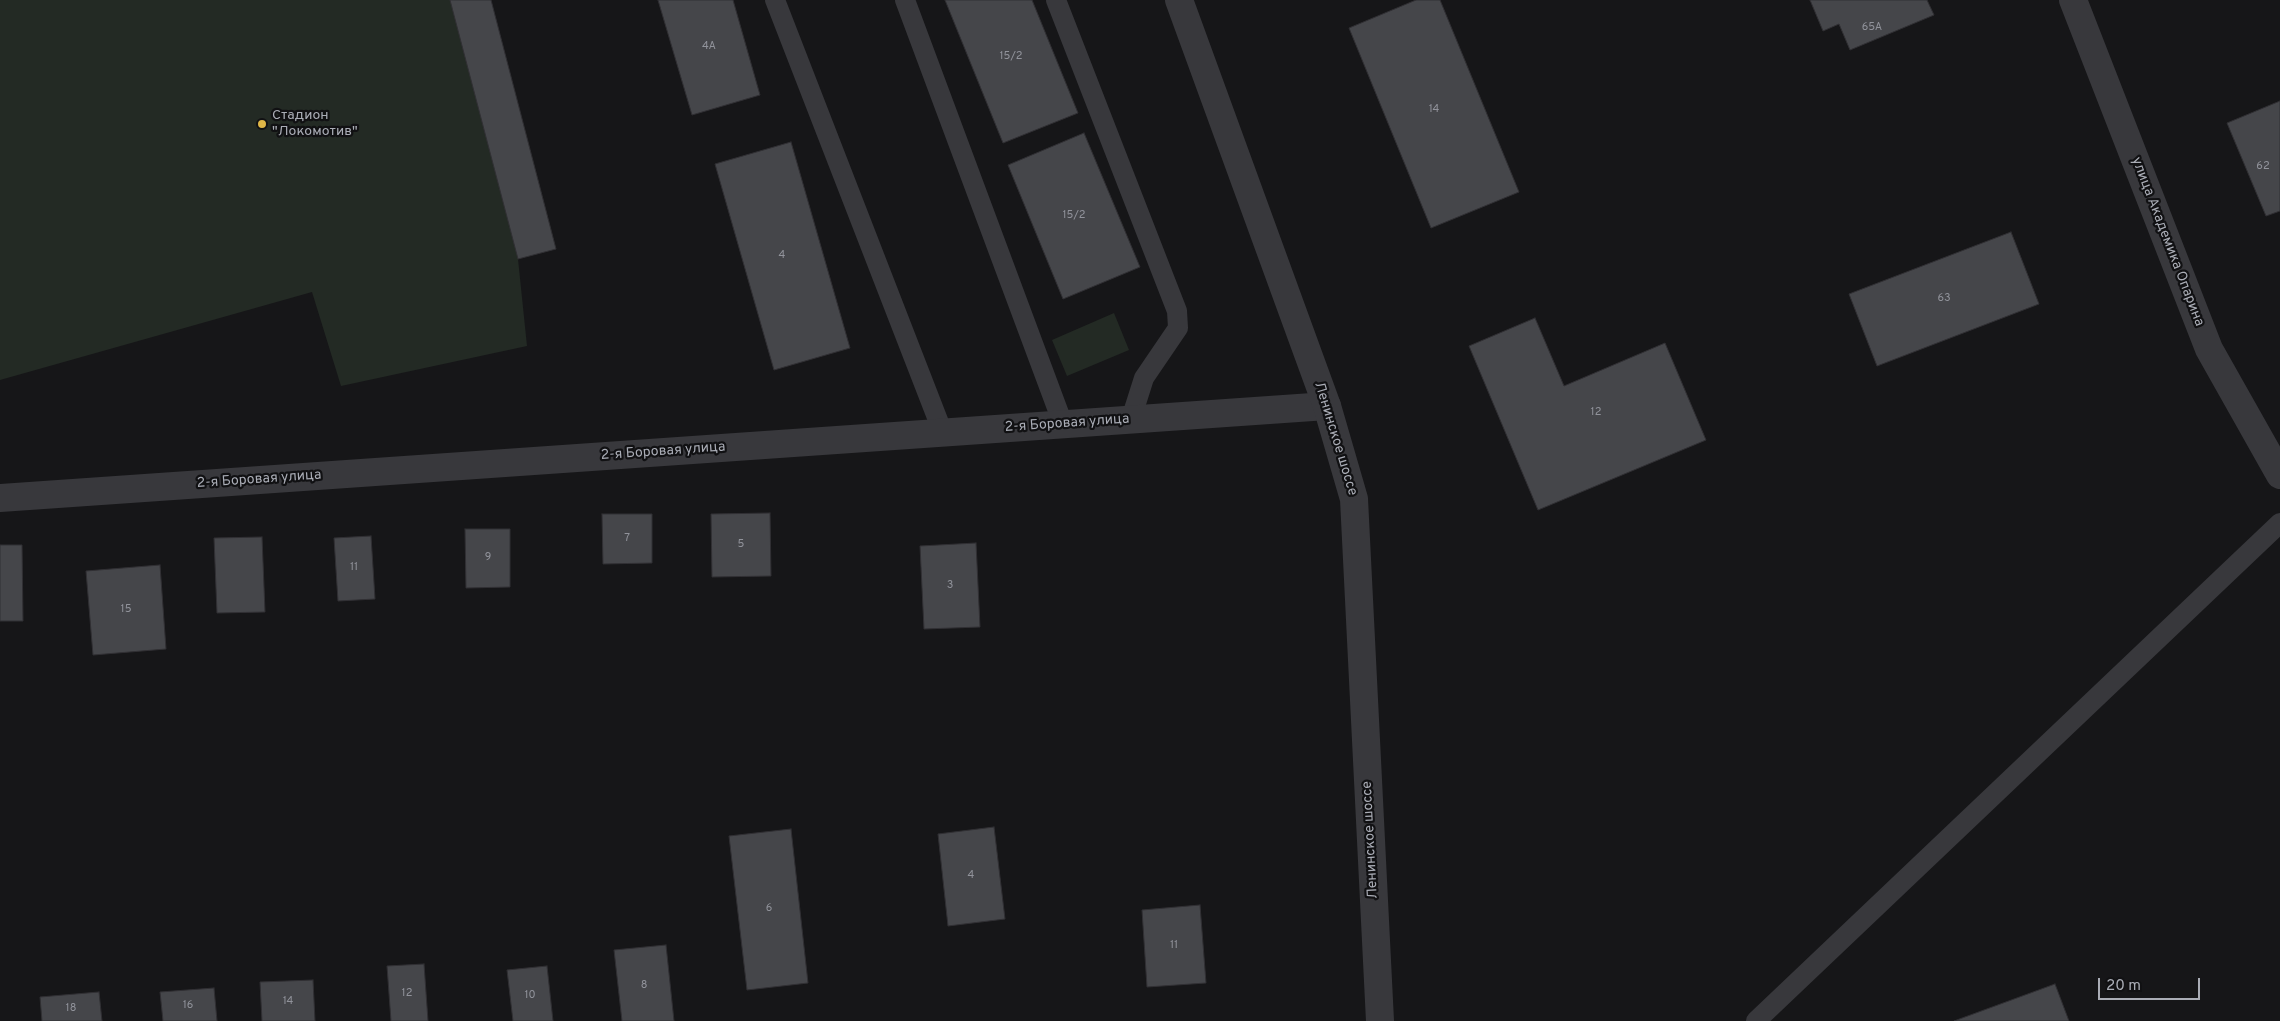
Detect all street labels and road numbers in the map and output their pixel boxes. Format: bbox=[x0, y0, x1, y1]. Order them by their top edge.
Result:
street label: улица Академика Опарина bbox=[2127, 155, 2207, 329]
street label: Ленинское шоссе bbox=[1310, 380, 1360, 498]
street label: 2-я Боровая улица bbox=[1004, 411, 1130, 437]
street label: 2-я Боровая улица bbox=[600, 439, 726, 465]
street label: 2-я Боровая улица bbox=[196, 467, 322, 493]
street label: Ленинское шоссе bbox=[1360, 781, 1382, 899]

